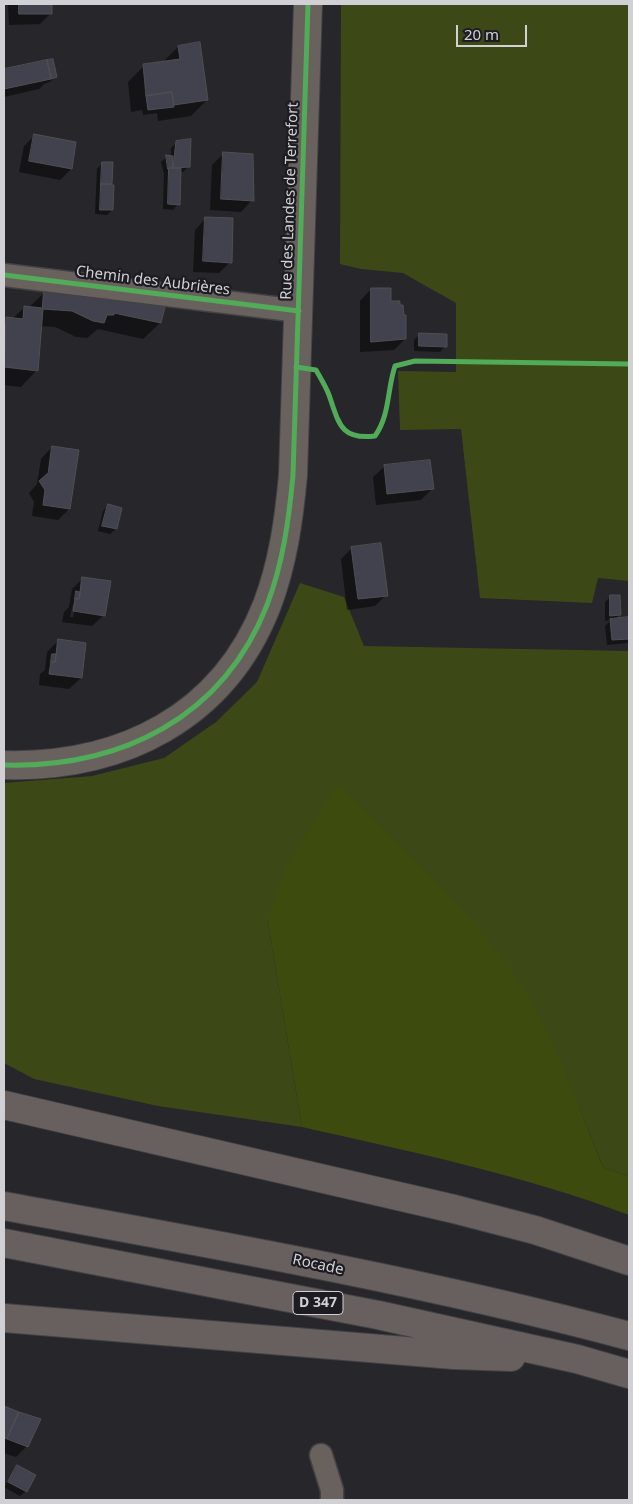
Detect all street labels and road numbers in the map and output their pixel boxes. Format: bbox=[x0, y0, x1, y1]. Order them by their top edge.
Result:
street label: Rue des Landes de Terrefort bbox=[278, 102, 302, 300]
street label: Chemin des Aubrières bbox=[75, 263, 231, 299]
street label: Rocade bbox=[291, 1251, 345, 1279]
road number: D 347 bbox=[293, 1292, 343, 1315]

